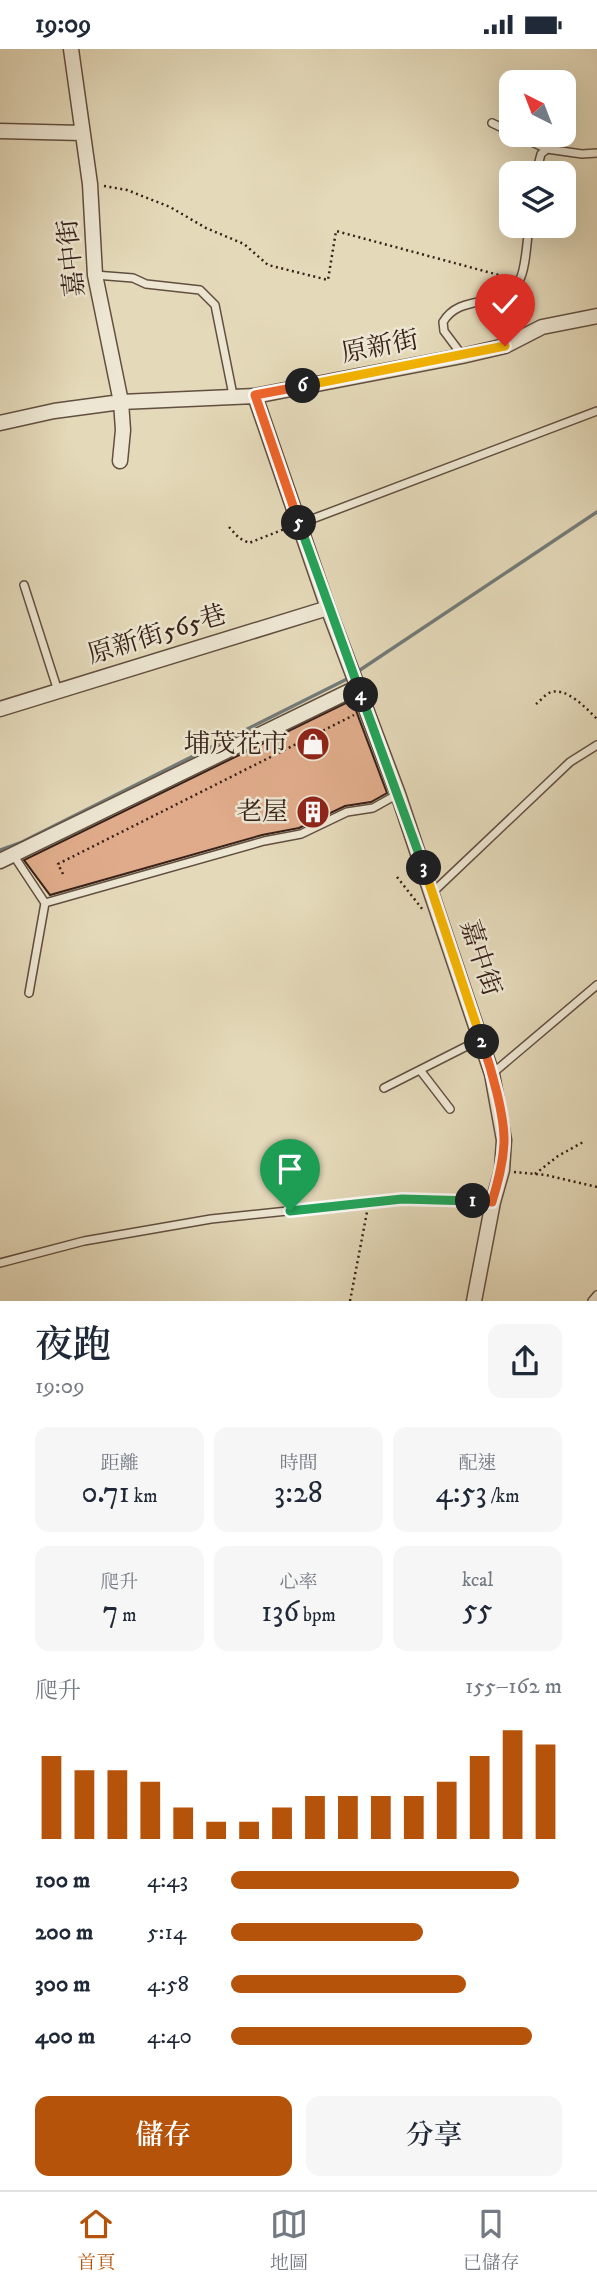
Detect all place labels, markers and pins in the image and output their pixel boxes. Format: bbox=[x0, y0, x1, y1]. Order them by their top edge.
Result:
pin bbox=[475, 274, 535, 346]
pin: 6 bbox=[286, 369, 320, 403]
pin: 5 bbox=[282, 505, 316, 540]
pin: 4 bbox=[344, 677, 378, 713]
shop icon: 埔茂花市 bbox=[294, 725, 332, 763]
place label: 埔茂花市 bbox=[184, 728, 288, 761]
building icon: 老屋 bbox=[294, 793, 332, 831]
place label: 老屋 bbox=[236, 796, 288, 829]
pin: 3 bbox=[406, 851, 442, 885]
pin: 2 bbox=[464, 1025, 500, 1059]
pin bbox=[260, 1139, 320, 1211]
pin: 1 bbox=[456, 1183, 490, 1219]

